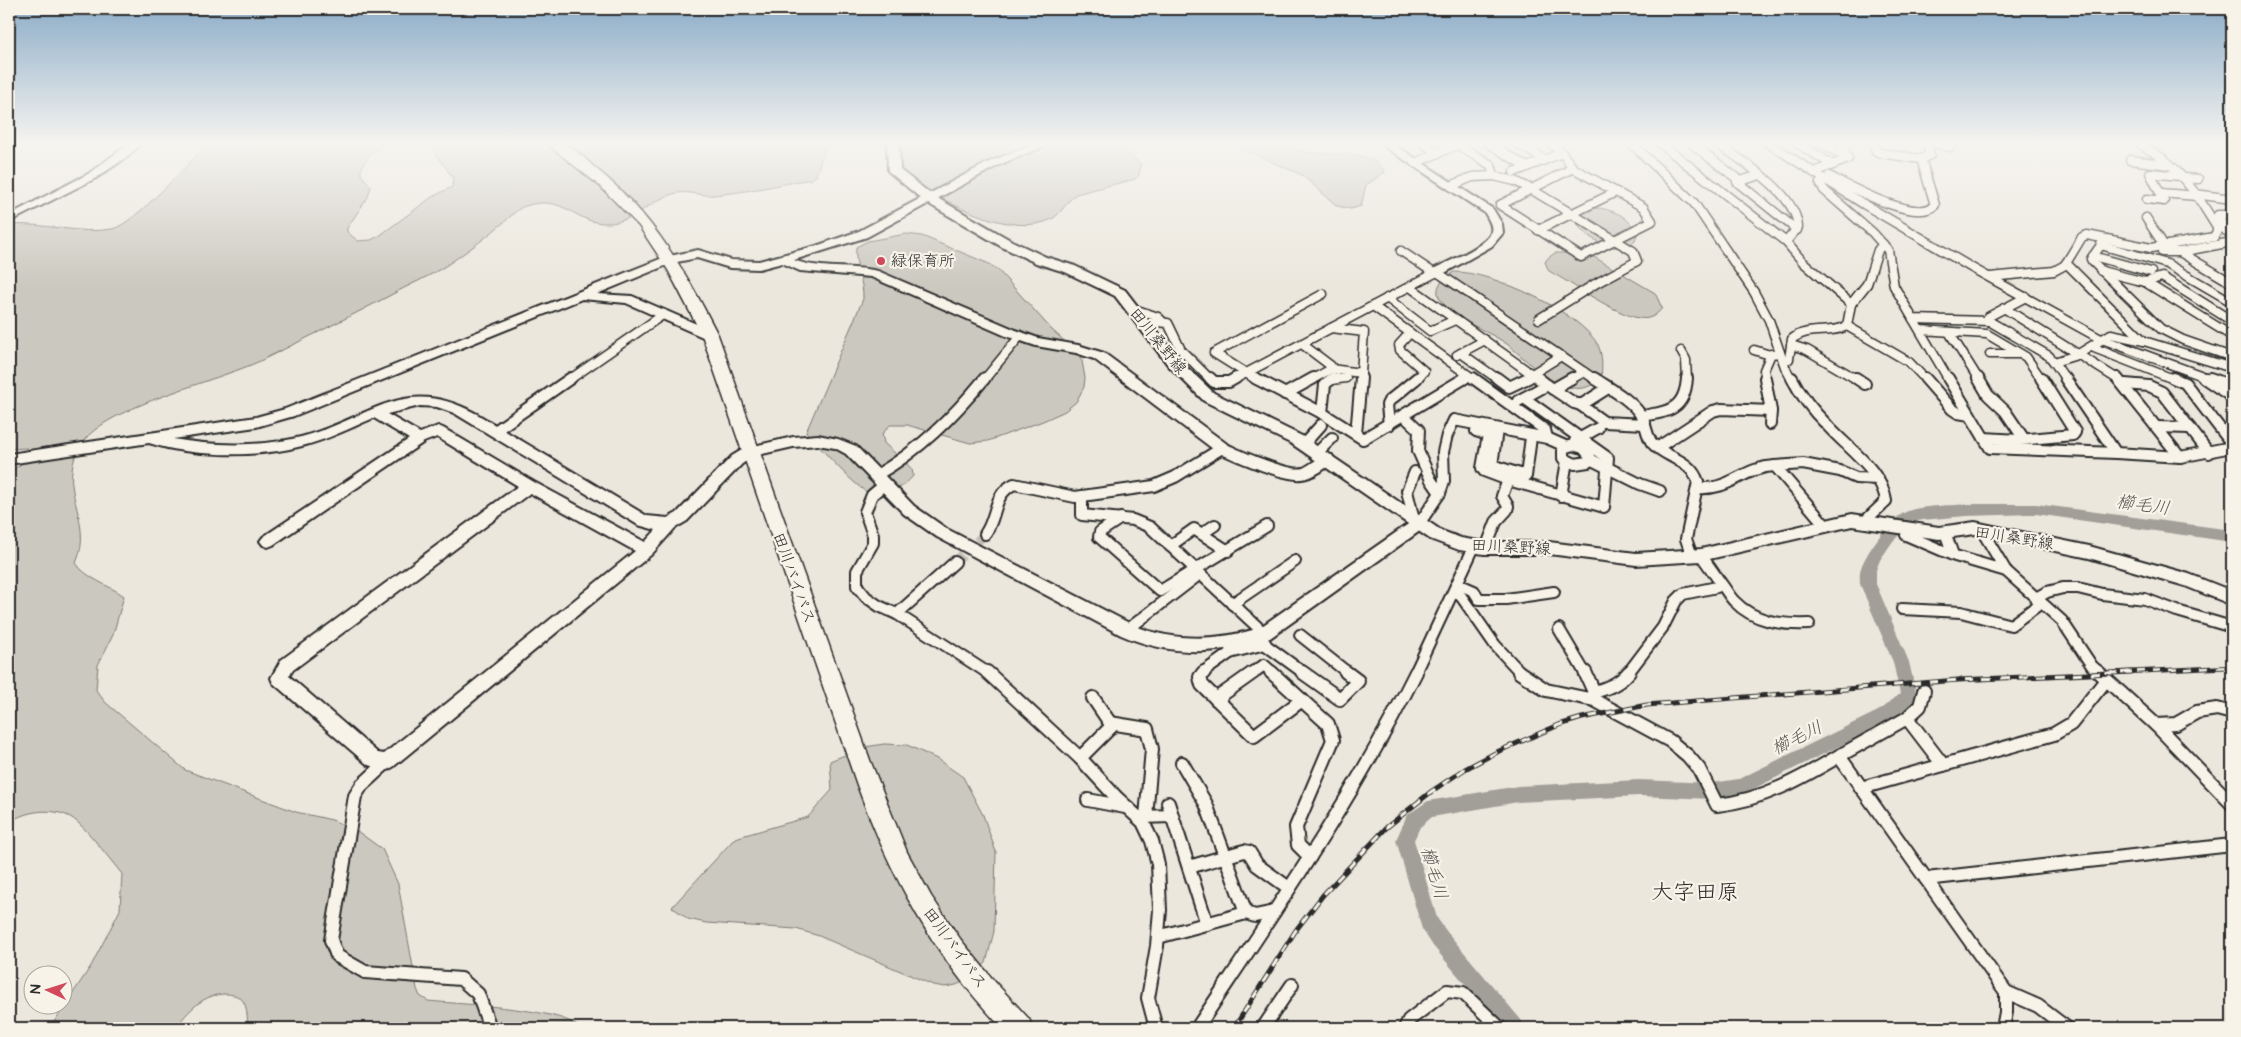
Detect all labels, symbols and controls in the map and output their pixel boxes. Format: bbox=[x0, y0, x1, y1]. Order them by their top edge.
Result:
place label: 緑保育所 bbox=[891, 250, 955, 272]
marker: 緑保育所 bbox=[875, 255, 887, 267]
street label: 田川桑野線 bbox=[1124, 303, 1192, 379]
water label: 櫛毛川 bbox=[2115, 489, 2171, 521]
street label: 田川桑野線 bbox=[1973, 521, 2055, 555]
street label: 田川バイパス bbox=[767, 529, 821, 627]
street label: 田川桑野線 bbox=[1470, 534, 1552, 560]
water label: 櫛毛川 bbox=[1767, 715, 1827, 761]
water label: 櫛毛川 bbox=[1415, 844, 1453, 902]
district label: 大字田原 bbox=[1651, 877, 1739, 908]
street label: 田川バイパス bbox=[918, 903, 992, 993]
north arrow bbox=[22, 964, 72, 1014]
text: N bbox=[26, 984, 46, 994]

